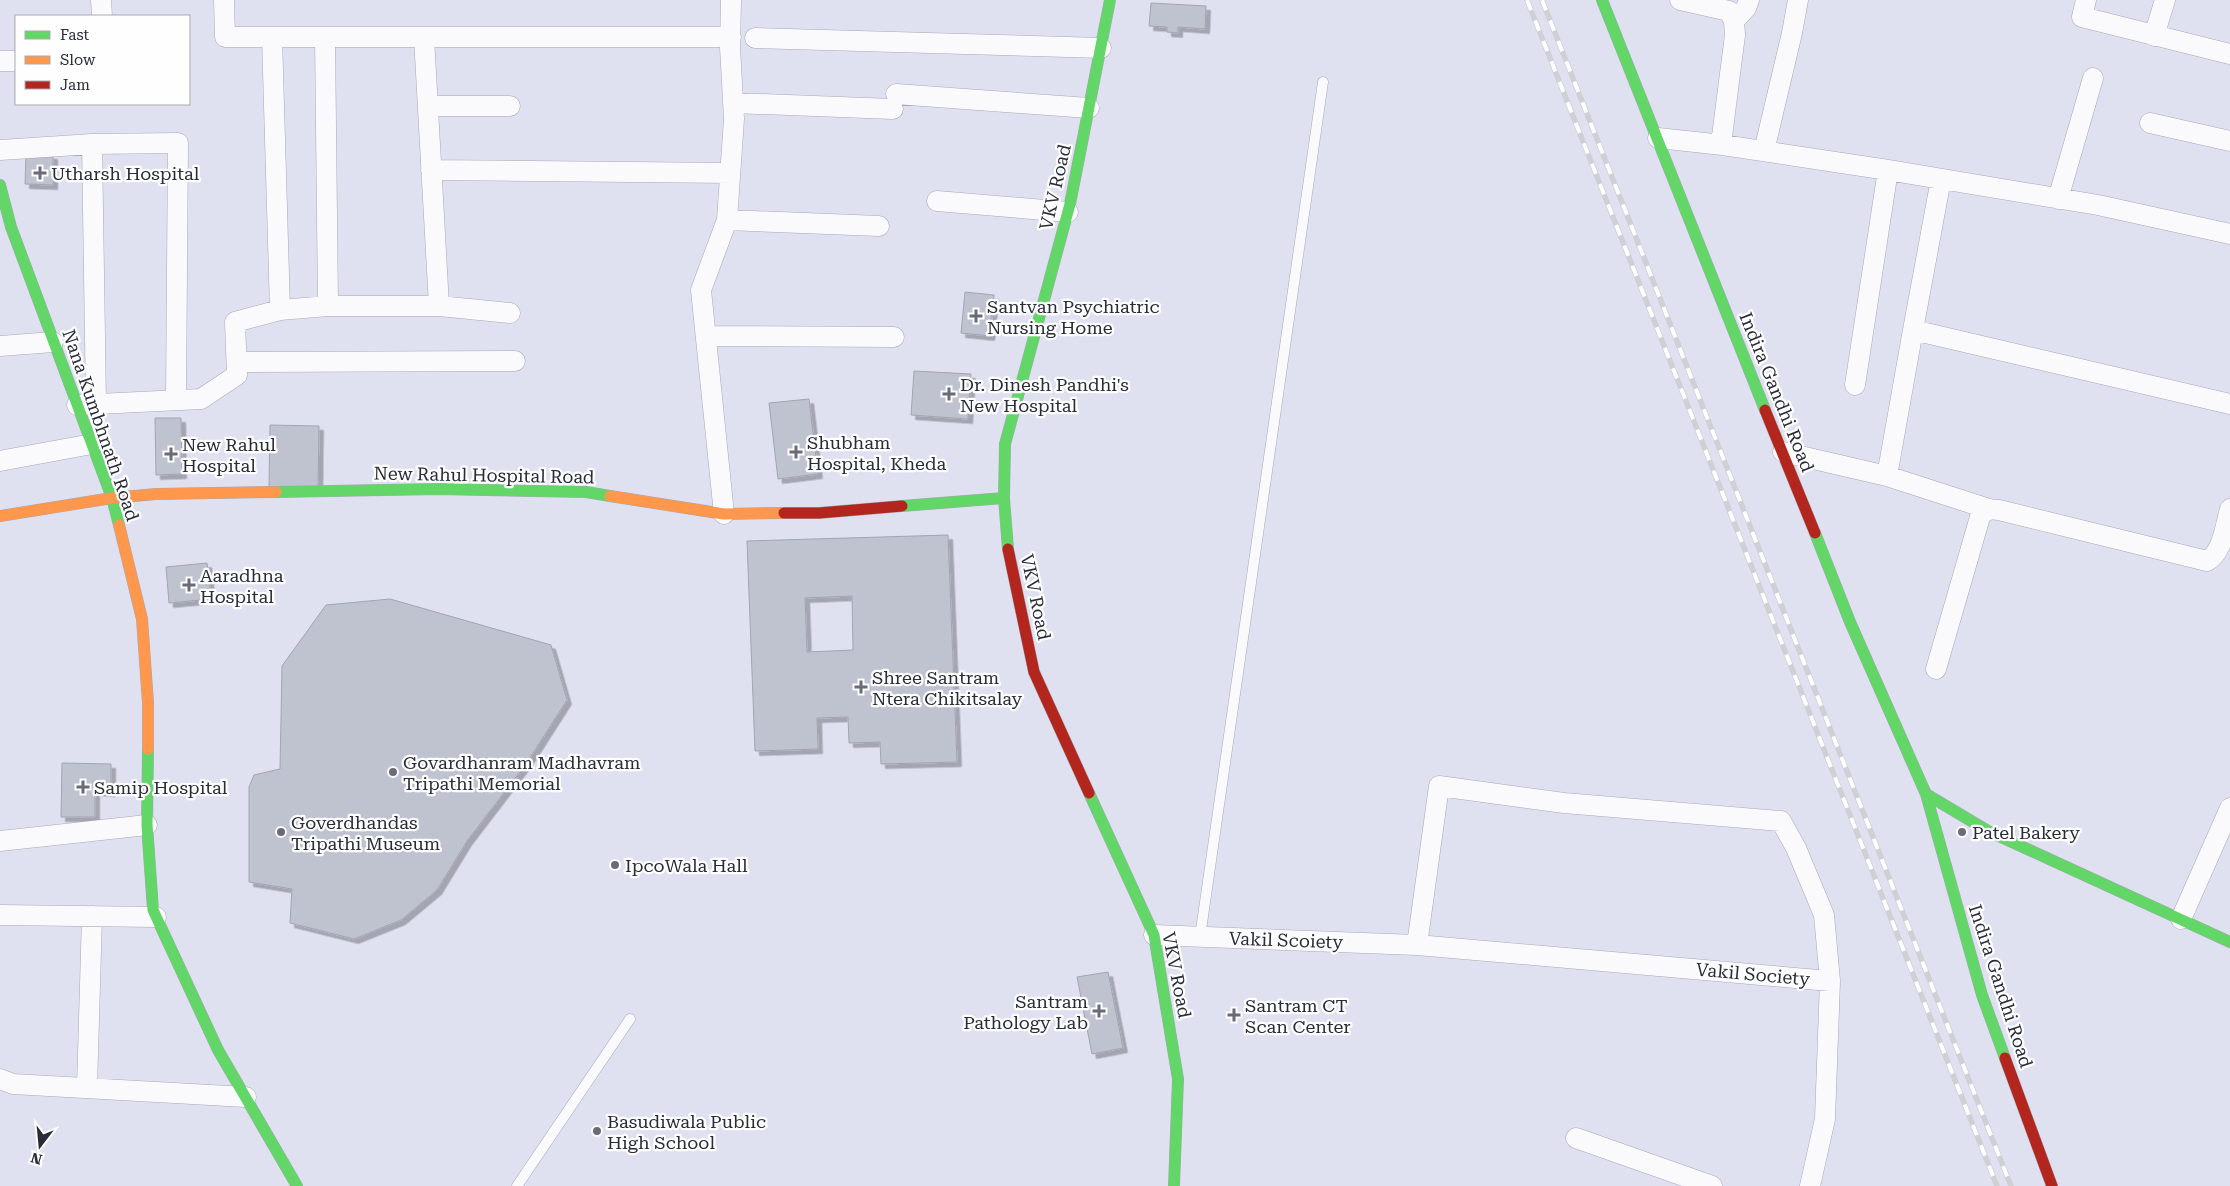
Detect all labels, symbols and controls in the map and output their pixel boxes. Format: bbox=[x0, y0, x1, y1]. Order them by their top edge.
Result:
legend bbox=[15, 15, 190, 105]
text: Fast bbox=[60, 26, 90, 44]
text: Slow bbox=[60, 51, 96, 69]
text: Jam bbox=[60, 76, 90, 94]
street label: VKV Road bbox=[1035, 142, 1075, 232]
place label: Utharsh Hospital bbox=[51, 163, 200, 184]
marker: Utharsh Hospital bbox=[33, 166, 47, 180]
place label: Santvan Psychiatric Nursing Home bbox=[987, 296, 1160, 338]
marker: Santvan Psychiatric Nursing Home bbox=[969, 309, 983, 323]
street label: Indira Gandhi Road bbox=[1735, 309, 1819, 475]
street label: Nana Kumbhnath Road bbox=[58, 326, 144, 524]
place label: Dr. Dinesh Pandhi's New Hospital bbox=[960, 374, 1129, 416]
marker: Dr. Dinesh Pandhi's New Hospital bbox=[942, 387, 956, 401]
place label: Shubham Hospital, Kheda bbox=[807, 432, 947, 474]
place label: New Rahul Hospital bbox=[182, 434, 276, 476]
marker: Shubham Hospital, Kheda bbox=[789, 445, 803, 459]
marker: New Rahul Hospital bbox=[164, 447, 178, 461]
street label: New Rahul Hospital Road bbox=[373, 463, 595, 487]
street label: VKV Road bbox=[1017, 552, 1055, 642]
place label: Aaradhna Hospital bbox=[200, 565, 284, 607]
marker: Aaradhna Hospital bbox=[182, 578, 196, 592]
place label: Shree Santram Ntera Chikitsalay bbox=[872, 667, 1023, 709]
marker: Shree Santram Ntera Chikitsalay bbox=[854, 680, 868, 694]
place label: Govardhanram Madhavram Tripathi Memorial bbox=[403, 752, 640, 794]
marker: Govardhanram Madhavram Tripathi Memorial bbox=[387, 766, 399, 778]
place label: Samip Hospital bbox=[94, 777, 228, 798]
marker: Samip Hospital bbox=[76, 780, 90, 794]
place label: Goverdhandas Tripathi Museum bbox=[291, 812, 440, 854]
place label: Patel Bakery bbox=[1972, 822, 2080, 843]
marker: Goverdhandas Tripathi Museum bbox=[275, 826, 287, 838]
marker: Patel Bakery bbox=[1956, 826, 1968, 838]
place label: IpcoWala Hall bbox=[625, 855, 748, 876]
marker: IpcoWala Hall bbox=[609, 859, 621, 871]
street label: Indira Gandhi Road bbox=[1965, 902, 2037, 1071]
street label: Vakil Scoiety bbox=[1229, 928, 1344, 952]
street label: VKV Road bbox=[1158, 930, 1196, 1020]
street label: Vakil Society bbox=[1695, 959, 1811, 989]
place label: Santram Pathology Lab bbox=[963, 991, 1088, 1033]
place label: Santram CT Scan Center bbox=[1245, 995, 1351, 1037]
marker: Santram Pathology Lab bbox=[1092, 1004, 1106, 1018]
marker: Santram CT Scan Center bbox=[1227, 1008, 1241, 1022]
place label: Basudiwala Public High School bbox=[607, 1111, 766, 1153]
north arrow bbox=[15, 1121, 65, 1171]
marker: Basudiwala Public High School bbox=[591, 1125, 603, 1137]
text: N bbox=[29, 1149, 44, 1168]

